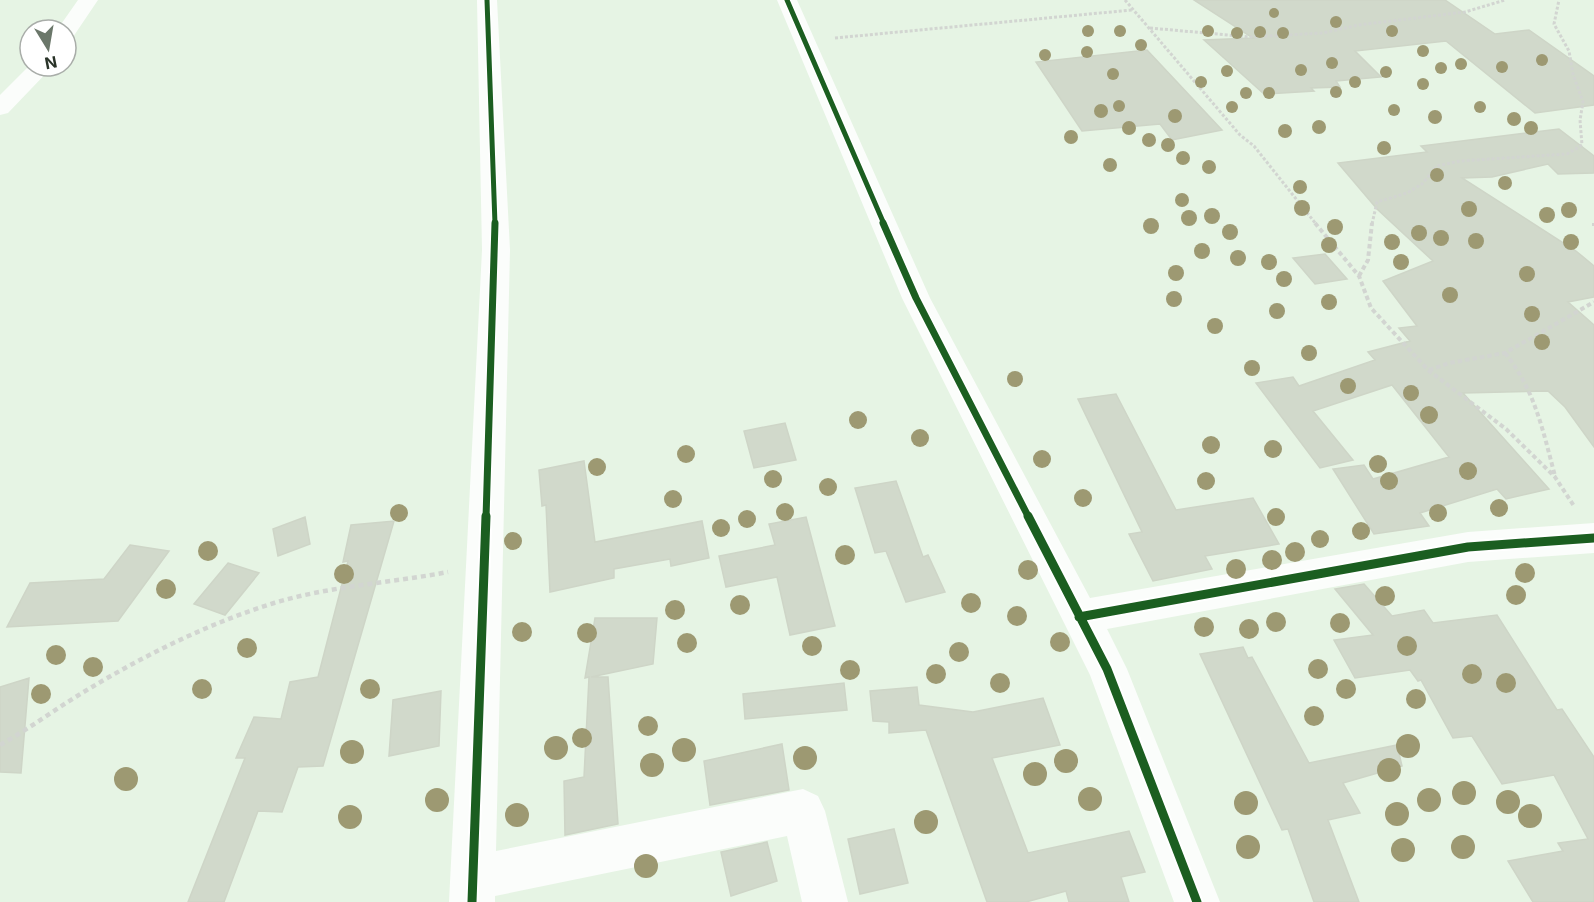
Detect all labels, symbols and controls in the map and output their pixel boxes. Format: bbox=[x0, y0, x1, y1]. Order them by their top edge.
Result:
north arrow bbox=[18, 18, 78, 78]
text: N bbox=[43, 52, 59, 74]

